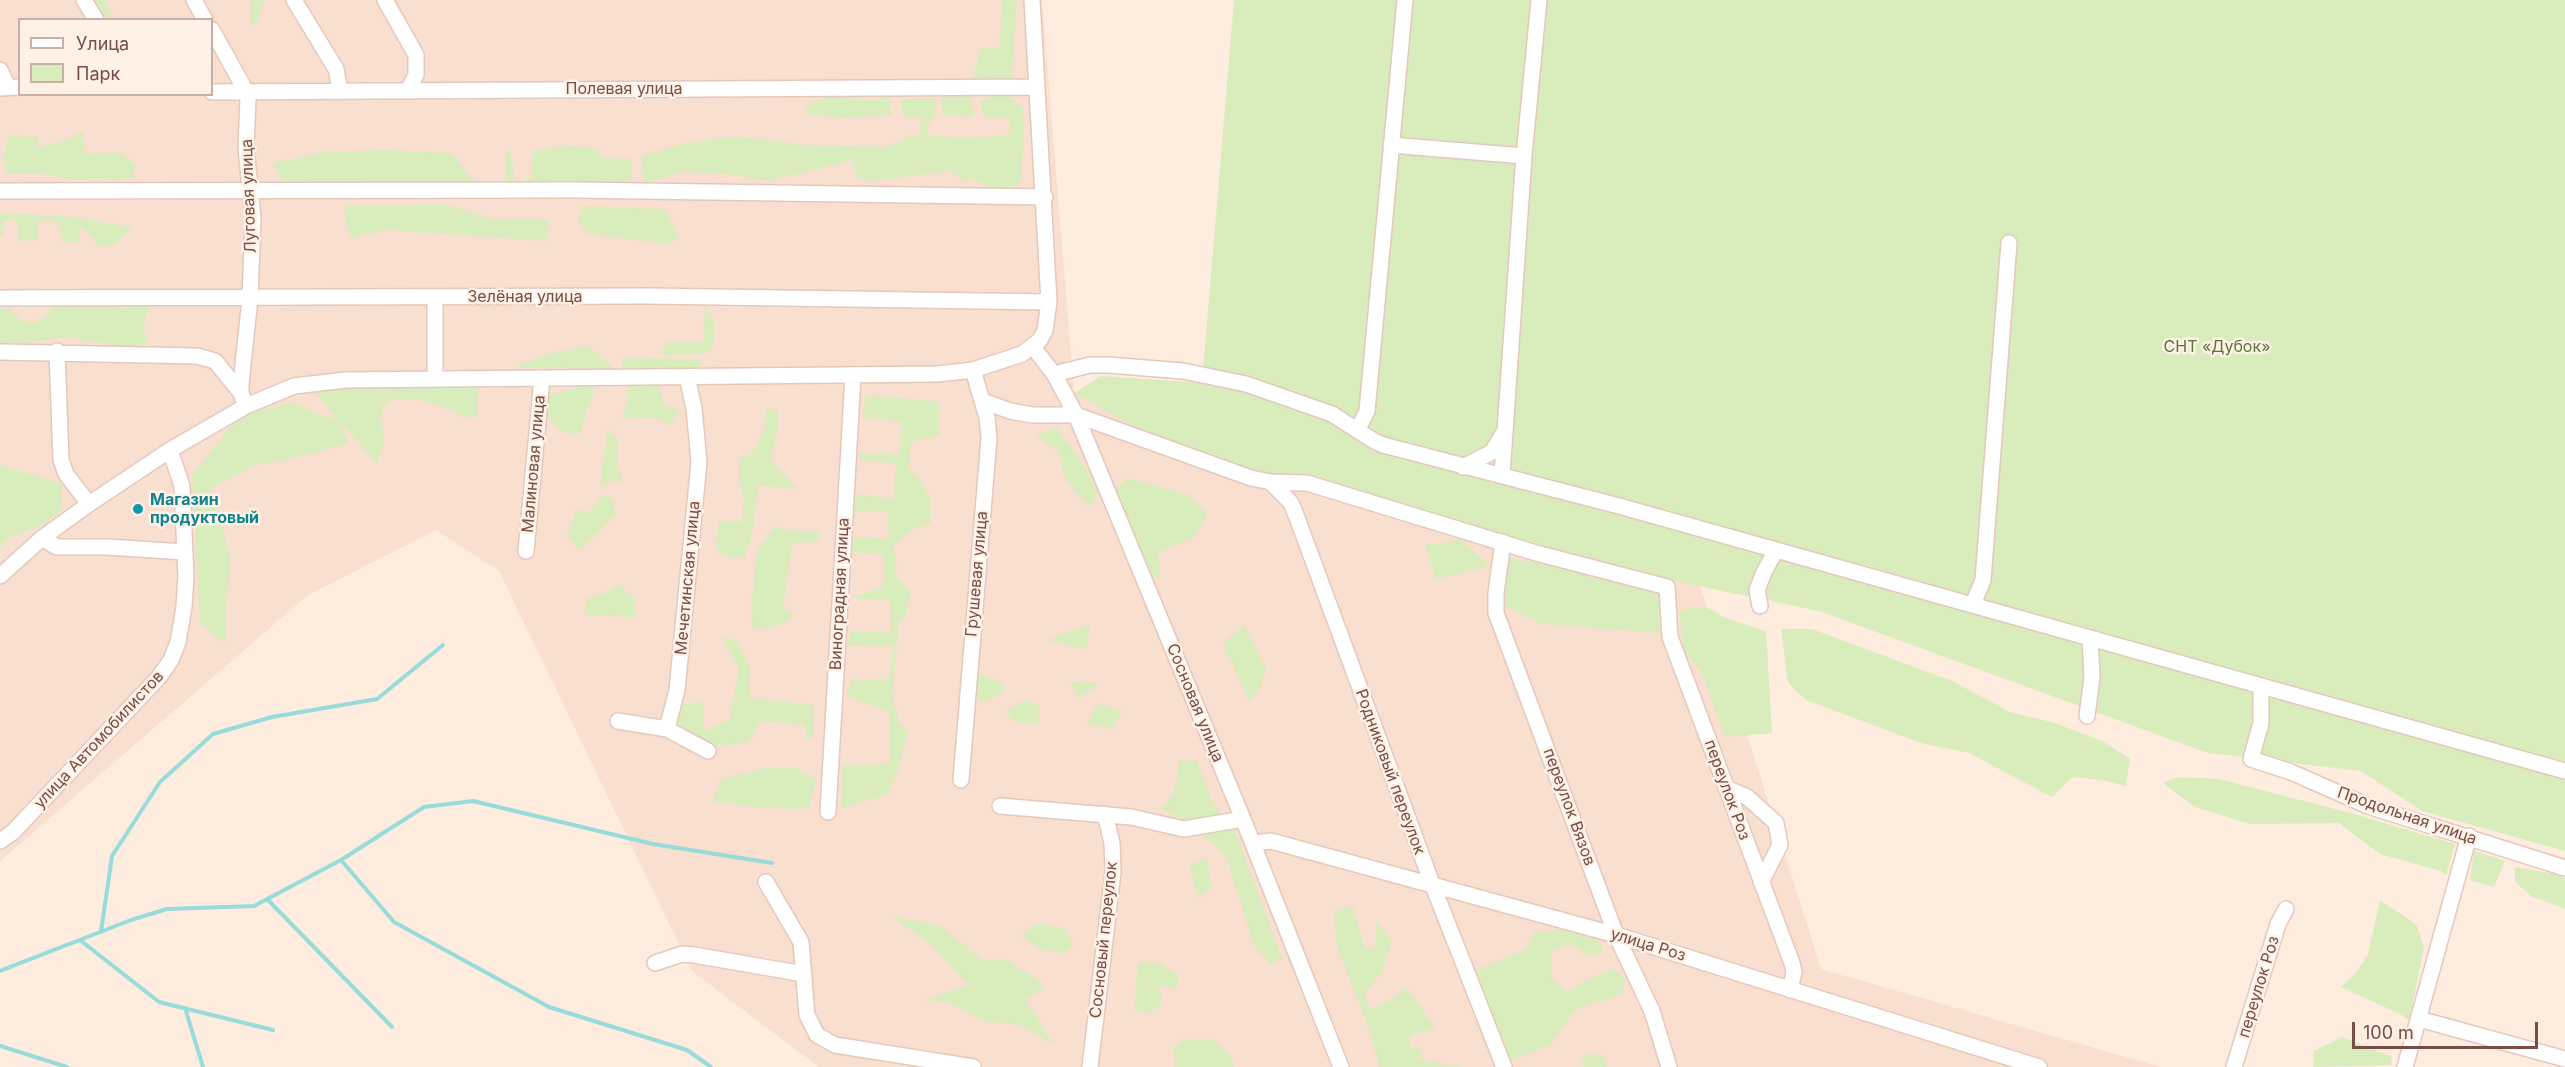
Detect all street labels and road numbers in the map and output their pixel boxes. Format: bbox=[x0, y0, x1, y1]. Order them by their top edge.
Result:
street label: Полевая улица bbox=[566, 79, 682, 99]
street label: Луговая улица bbox=[237, 139, 261, 253]
street label: Зелёная улица bbox=[467, 287, 583, 307]
street label: Малиновая улица bbox=[518, 394, 550, 534]
street label: Мечетинская улица bbox=[672, 500, 704, 656]
street label: Грушевая улица bbox=[962, 510, 992, 638]
street label: Виноградная улица bbox=[826, 517, 854, 671]
street label: Сосновая улица bbox=[1162, 641, 1228, 765]
street label: улица Автомобилистов bbox=[30, 667, 168, 813]
street label: Родниковый переулок bbox=[1351, 687, 1429, 857]
street label: переулок Роз bbox=[1700, 737, 1754, 843]
street label: переулок Вязов bbox=[1539, 746, 1599, 868]
street label: Продольная улица bbox=[2335, 783, 2479, 849]
street label: Сосновый переулок bbox=[1086, 861, 1122, 1019]
street label: улица Роз bbox=[1608, 924, 1688, 966]
street label: переулок Роз bbox=[2234, 934, 2284, 1040]

